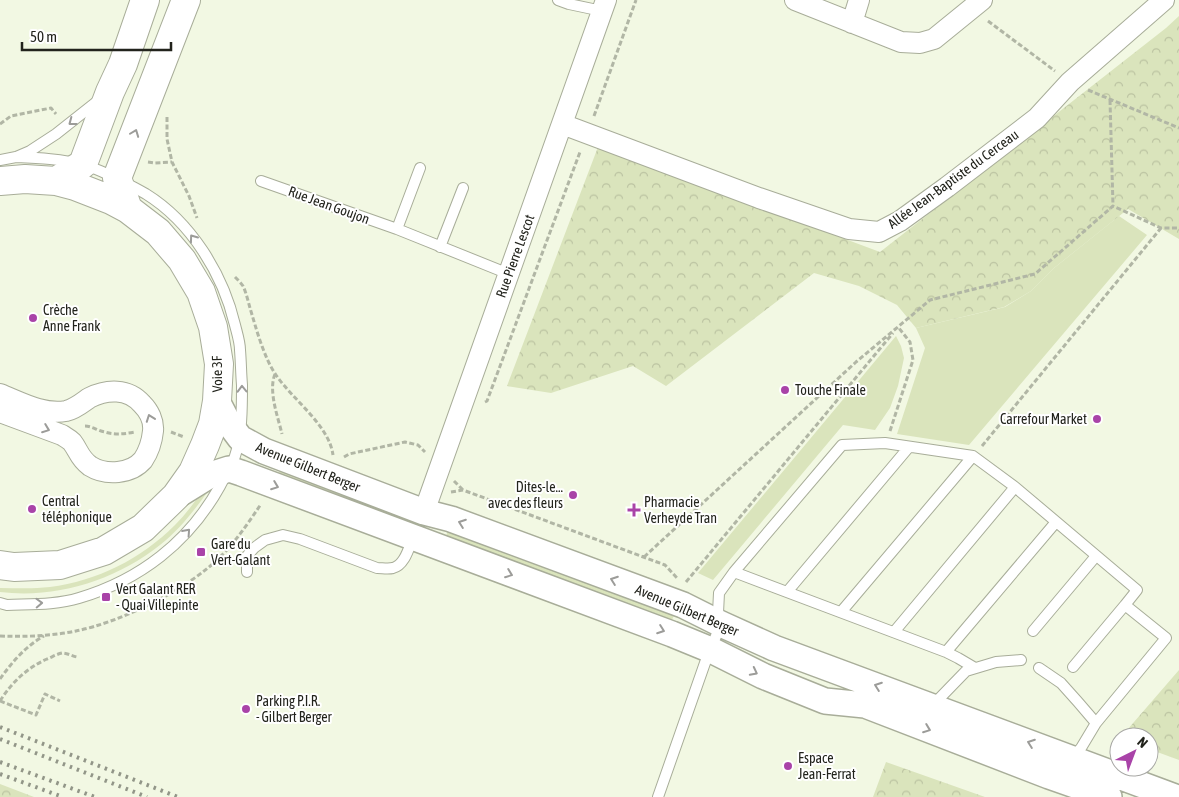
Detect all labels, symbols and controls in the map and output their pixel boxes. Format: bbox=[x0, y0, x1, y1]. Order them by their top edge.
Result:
scale bar bbox=[22, 20, 171, 52]
text: 50 m bbox=[30, 28, 57, 45]
one-way arrow bbox=[68, 116, 78, 125]
street label: Allée Jean-Baptiste du Cerceau bbox=[885, 126, 1021, 232]
one-way arrow bbox=[129, 129, 139, 138]
street label: Rue Jean Goujon bbox=[286, 183, 372, 227]
street label: Rue Pierre Lescot bbox=[493, 212, 537, 300]
one-way arrow bbox=[190, 234, 199, 244]
place label: Crèche Anne Frank bbox=[43, 302, 100, 334]
marker: Crèche Anne Frank bbox=[27, 312, 39, 324]
street label: Voie 3F bbox=[209, 355, 225, 393]
place label: Touche Finale bbox=[795, 382, 866, 398]
marker: Touche Finale bbox=[779, 384, 791, 396]
one-way arrow bbox=[236, 385, 247, 393]
place label: Carrefour Market bbox=[1000, 411, 1087, 427]
marker: Carrefour Market bbox=[1091, 413, 1103, 425]
one-way arrow bbox=[146, 414, 156, 422]
one-way arrow bbox=[41, 423, 49, 433]
street label: Avenue Gilbert Berger bbox=[254, 439, 363, 496]
one-way arrow bbox=[270, 479, 279, 490]
place label: Dites-le... avec des fleurs bbox=[488, 479, 563, 511]
marker: Dites-le... avec des fleurs bbox=[567, 489, 579, 501]
place label: Central téléphonique bbox=[42, 493, 112, 525]
place label: Pharmacie Verheyde Tran bbox=[644, 494, 717, 526]
marker: Central téléphonique bbox=[26, 503, 38, 515]
marker: Pharmacie Verheyde Tran bbox=[628, 504, 640, 516]
one-way arrow bbox=[458, 519, 467, 529]
one-way arrow bbox=[181, 528, 190, 537]
place label: Gare du Vert-Galant bbox=[211, 536, 270, 568]
marker: Gare du Vert-Galant bbox=[195, 546, 207, 558]
one-way arrow bbox=[504, 568, 513, 578]
one-way arrow bbox=[611, 575, 619, 585]
place label: Vert Galant RER - Quai Villepinte bbox=[116, 581, 199, 613]
street label: Avenue Gilbert Berger bbox=[633, 581, 742, 639]
marker: Vert Galant RER - Quai Villepinte bbox=[100, 591, 112, 603]
one-way arrow bbox=[35, 598, 43, 609]
one-way arrow bbox=[656, 624, 665, 634]
one-way arrow bbox=[749, 666, 758, 676]
one-way arrow bbox=[874, 682, 883, 693]
place label: Parking P.I.R. - Gilbert Berger bbox=[256, 693, 332, 725]
marker: Parking P.I.R. - Gilbert Berger bbox=[240, 703, 252, 715]
one-way arrow bbox=[922, 723, 931, 733]
north arrow bbox=[1109, 727, 1159, 777]
text: N bbox=[1134, 734, 1151, 751]
one-way arrow bbox=[1027, 739, 1035, 749]
place label: Espace Jean-Ferrat bbox=[798, 750, 856, 782]
marker: Espace Jean-Ferrat bbox=[782, 760, 794, 772]

